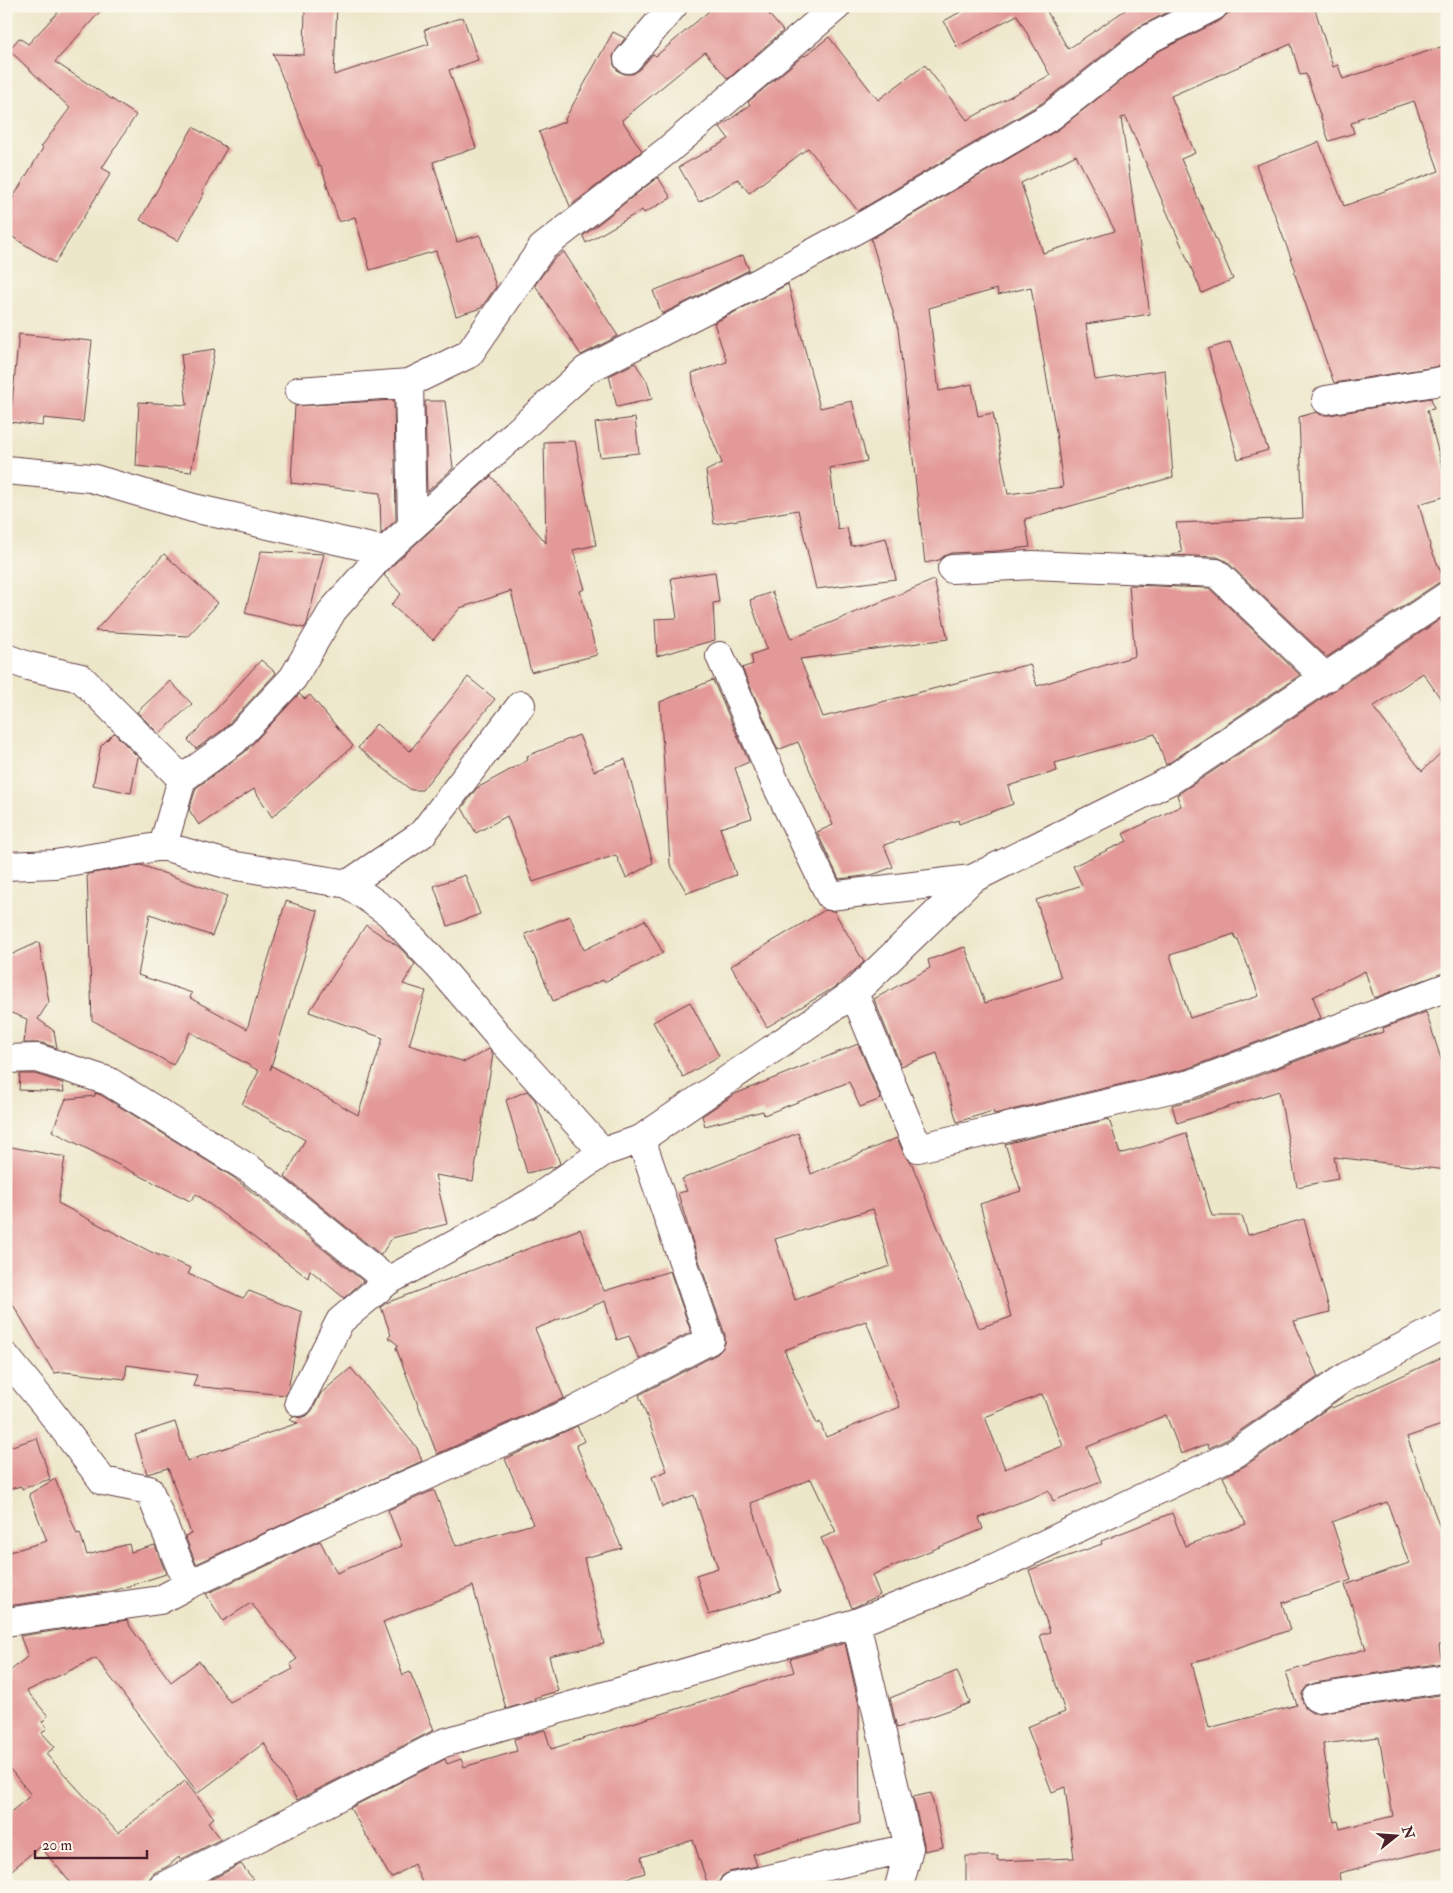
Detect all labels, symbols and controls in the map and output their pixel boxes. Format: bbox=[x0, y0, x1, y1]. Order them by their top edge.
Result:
north arrow bbox=[1370, 1810, 1420, 1860]
text: N bbox=[1398, 1823, 1418, 1841]
scale bar bbox=[35, 1828, 148, 1860]
text: 20 m bbox=[42, 1836, 72, 1855]

